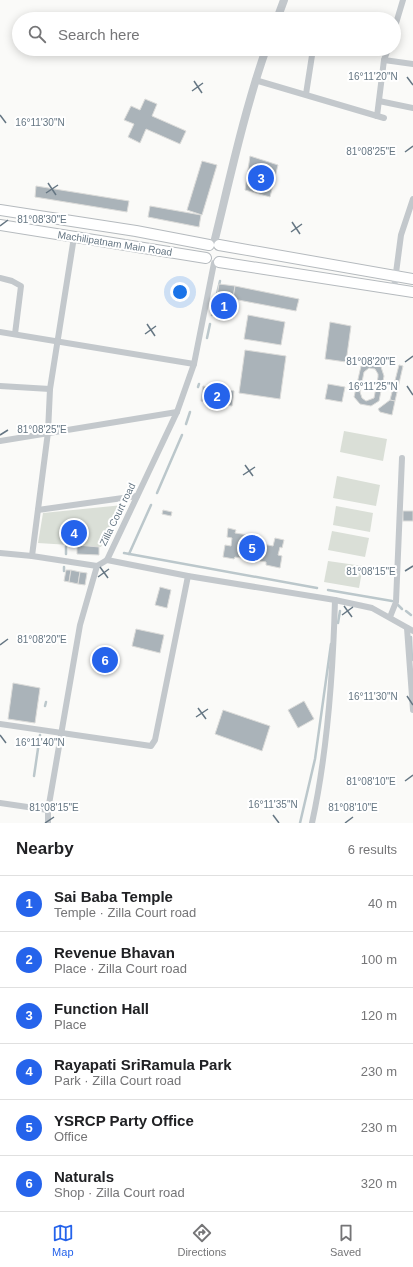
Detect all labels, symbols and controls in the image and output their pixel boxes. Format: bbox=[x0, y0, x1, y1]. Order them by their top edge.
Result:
search box bbox=[12, 12, 401, 56]
icon: search bbox=[26, 23, 48, 45]
text: Search here bbox=[58, 26, 140, 43]
text: 16°11'20"N bbox=[348, 71, 398, 82]
text: 16°11'30"N bbox=[15, 117, 65, 128]
text: 81°08'25"E bbox=[346, 146, 396, 157]
pin: 3 bbox=[248, 163, 274, 193]
text: 81°08'30"E bbox=[17, 214, 67, 225]
street label: Machilipatnam Main Road bbox=[57, 229, 173, 258]
your location bbox=[170, 282, 190, 302]
pin: 1 bbox=[211, 291, 237, 321]
text: 81°08'20"E bbox=[346, 356, 396, 367]
pin: 2 bbox=[204, 381, 230, 411]
text: 16°11'25"N bbox=[348, 381, 398, 392]
text: 81°08'25"E bbox=[17, 424, 67, 435]
street label: Zilla Court road bbox=[98, 481, 137, 547]
pin: 4 bbox=[61, 518, 87, 548]
pin: 5 bbox=[239, 533, 265, 563]
text: 81°08'15"E bbox=[346, 566, 396, 577]
text: 81°08'20"E bbox=[17, 634, 67, 645]
pin: 6 bbox=[92, 645, 118, 675]
text: 16°11'30"N bbox=[348, 691, 398, 702]
text: 16°11'40"N bbox=[15, 737, 65, 748]
text: 81°08'10"E bbox=[346, 776, 396, 787]
text: 16°11'35"N bbox=[248, 799, 298, 810]
text: 81°08'15"E bbox=[29, 802, 79, 813]
text: 81°08'10"E bbox=[328, 802, 378, 813]
text: Nearby bbox=[16, 839, 74, 858]
text: 6 results bbox=[348, 842, 397, 857]
text: Sai Baba Temple bbox=[54, 888, 173, 905]
text: 1 bbox=[25, 896, 33, 911]
text: 40 m bbox=[368, 896, 397, 911]
text: Temple · Zilla Court road bbox=[54, 905, 196, 920]
text: Revenue Bhavan bbox=[54, 944, 175, 961]
text: 2 bbox=[25, 952, 33, 967]
text: 100 m bbox=[361, 952, 397, 967]
text: Place · Zilla Court road bbox=[54, 961, 187, 976]
text: Function Hall bbox=[54, 1000, 149, 1017]
text: 3 bbox=[25, 1008, 33, 1023]
text: 120 m bbox=[361, 1008, 397, 1023]
text: Place bbox=[54, 1017, 87, 1032]
text: Rayapati SriRamula Park bbox=[54, 1056, 232, 1073]
text: 4 bbox=[25, 1064, 33, 1079]
text: 230 m bbox=[361, 1064, 397, 1079]
text: Park · Zilla Court road bbox=[54, 1073, 181, 1088]
text: YSRCP Party Office bbox=[54, 1112, 194, 1129]
text: 5 bbox=[25, 1120, 33, 1135]
text: 230 m bbox=[361, 1120, 397, 1135]
text: Office bbox=[54, 1129, 88, 1144]
text: Naturals bbox=[54, 1168, 114, 1185]
text: 6 bbox=[25, 1176, 33, 1191]
text: 320 m bbox=[361, 1176, 397, 1191]
text: Shop · Zilla Court road bbox=[54, 1185, 185, 1200]
tab: Map bbox=[52, 1222, 74, 1258]
tab: Directions bbox=[177, 1222, 226, 1258]
tab: Saved bbox=[330, 1222, 361, 1258]

